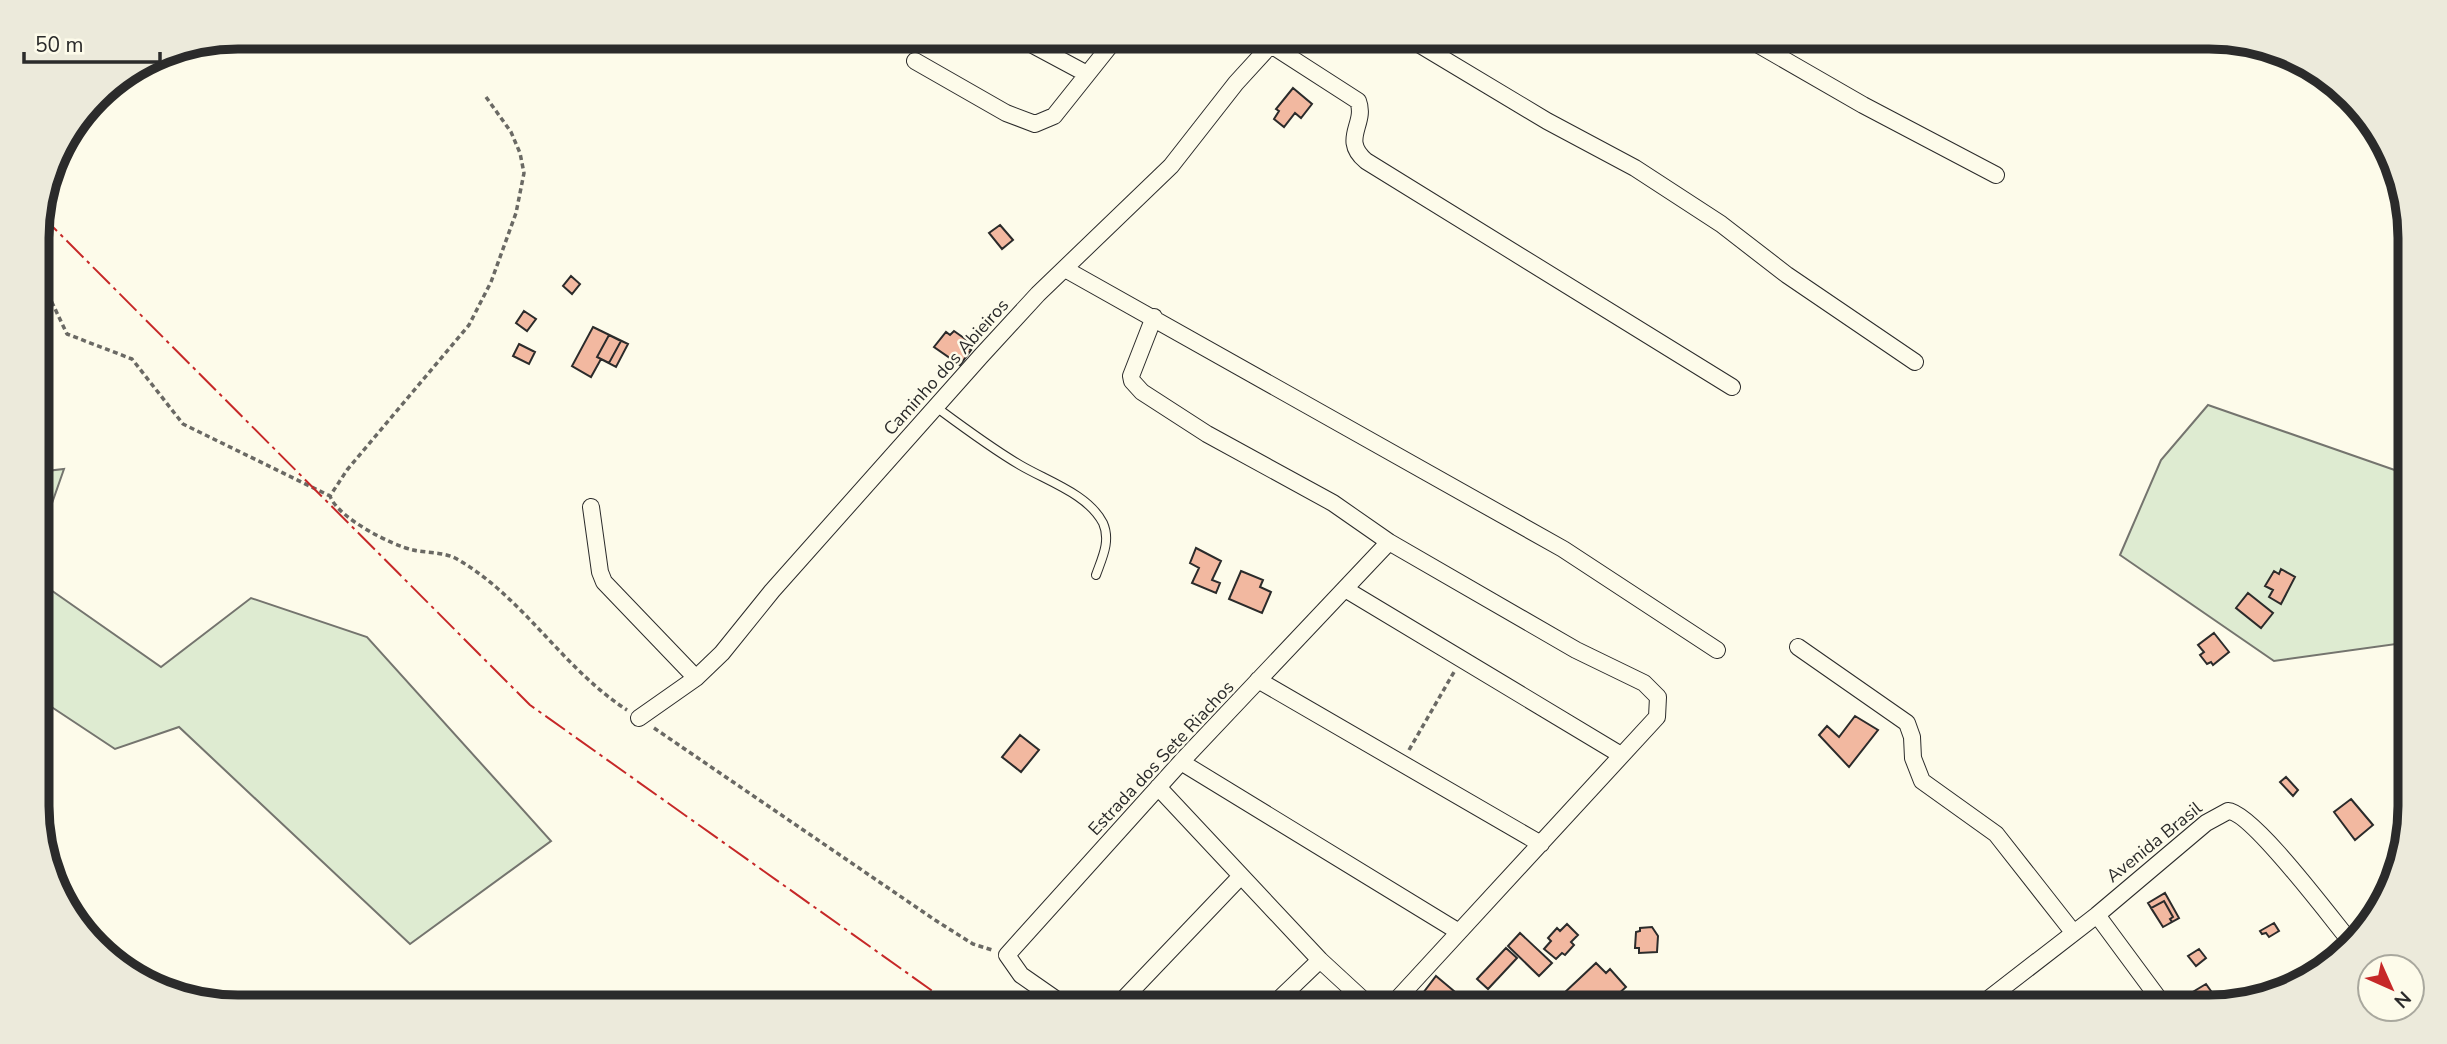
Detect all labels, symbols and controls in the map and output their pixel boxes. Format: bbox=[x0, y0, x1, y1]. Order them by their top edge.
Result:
scale bar bbox=[24, 21, 161, 65]
text: 50 m bbox=[35, 31, 84, 59]
street label: Caminho dos Abieiros bbox=[878, 293, 1014, 441]
street label: Estrada dos Sete Riachos bbox=[1083, 675, 1239, 841]
street label: Avenida Brasil bbox=[2101, 796, 2207, 888]
north arrow bbox=[2356, 953, 2426, 1023]
text: N bbox=[2388, 985, 2417, 1014]

